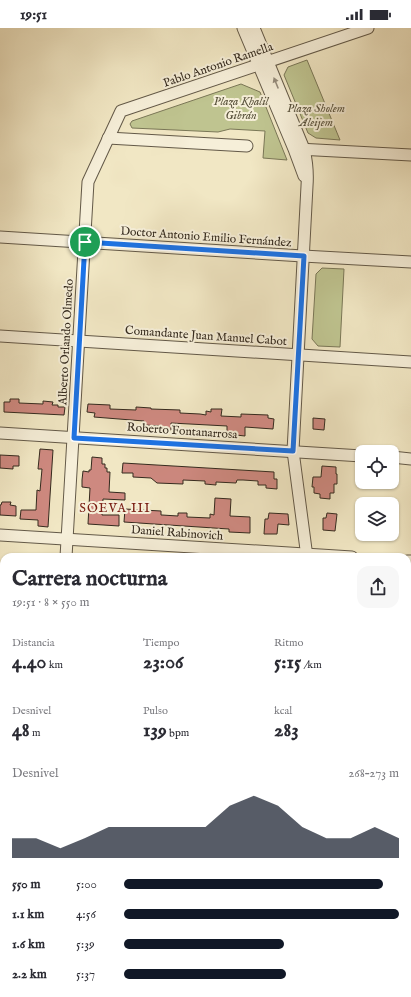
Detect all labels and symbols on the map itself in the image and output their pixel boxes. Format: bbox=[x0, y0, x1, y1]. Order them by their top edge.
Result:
street label: Pablo Antonio Ramella bbox=[161, 39, 276, 91]
one-way arrow bbox=[273, 77, 279, 89]
park label: Plaza Khalil Gibrán bbox=[214, 94, 270, 123]
park label: Plaza Sholem Aleijem bbox=[287, 101, 345, 130]
street label: Doctor Antonio Emilio Fernández bbox=[120, 224, 293, 250]
pin bbox=[68, 225, 102, 259]
street label: Alberto Orlando Olmedo bbox=[55, 278, 77, 407]
street label: Comandante Juan Manuel Cabot bbox=[124, 323, 287, 350]
street label: Roberto Fontanarrosa bbox=[126, 420, 239, 442]
district label: SOEVA III bbox=[79, 500, 151, 517]
street label: Daniel Rabinovich bbox=[130, 522, 224, 544]

